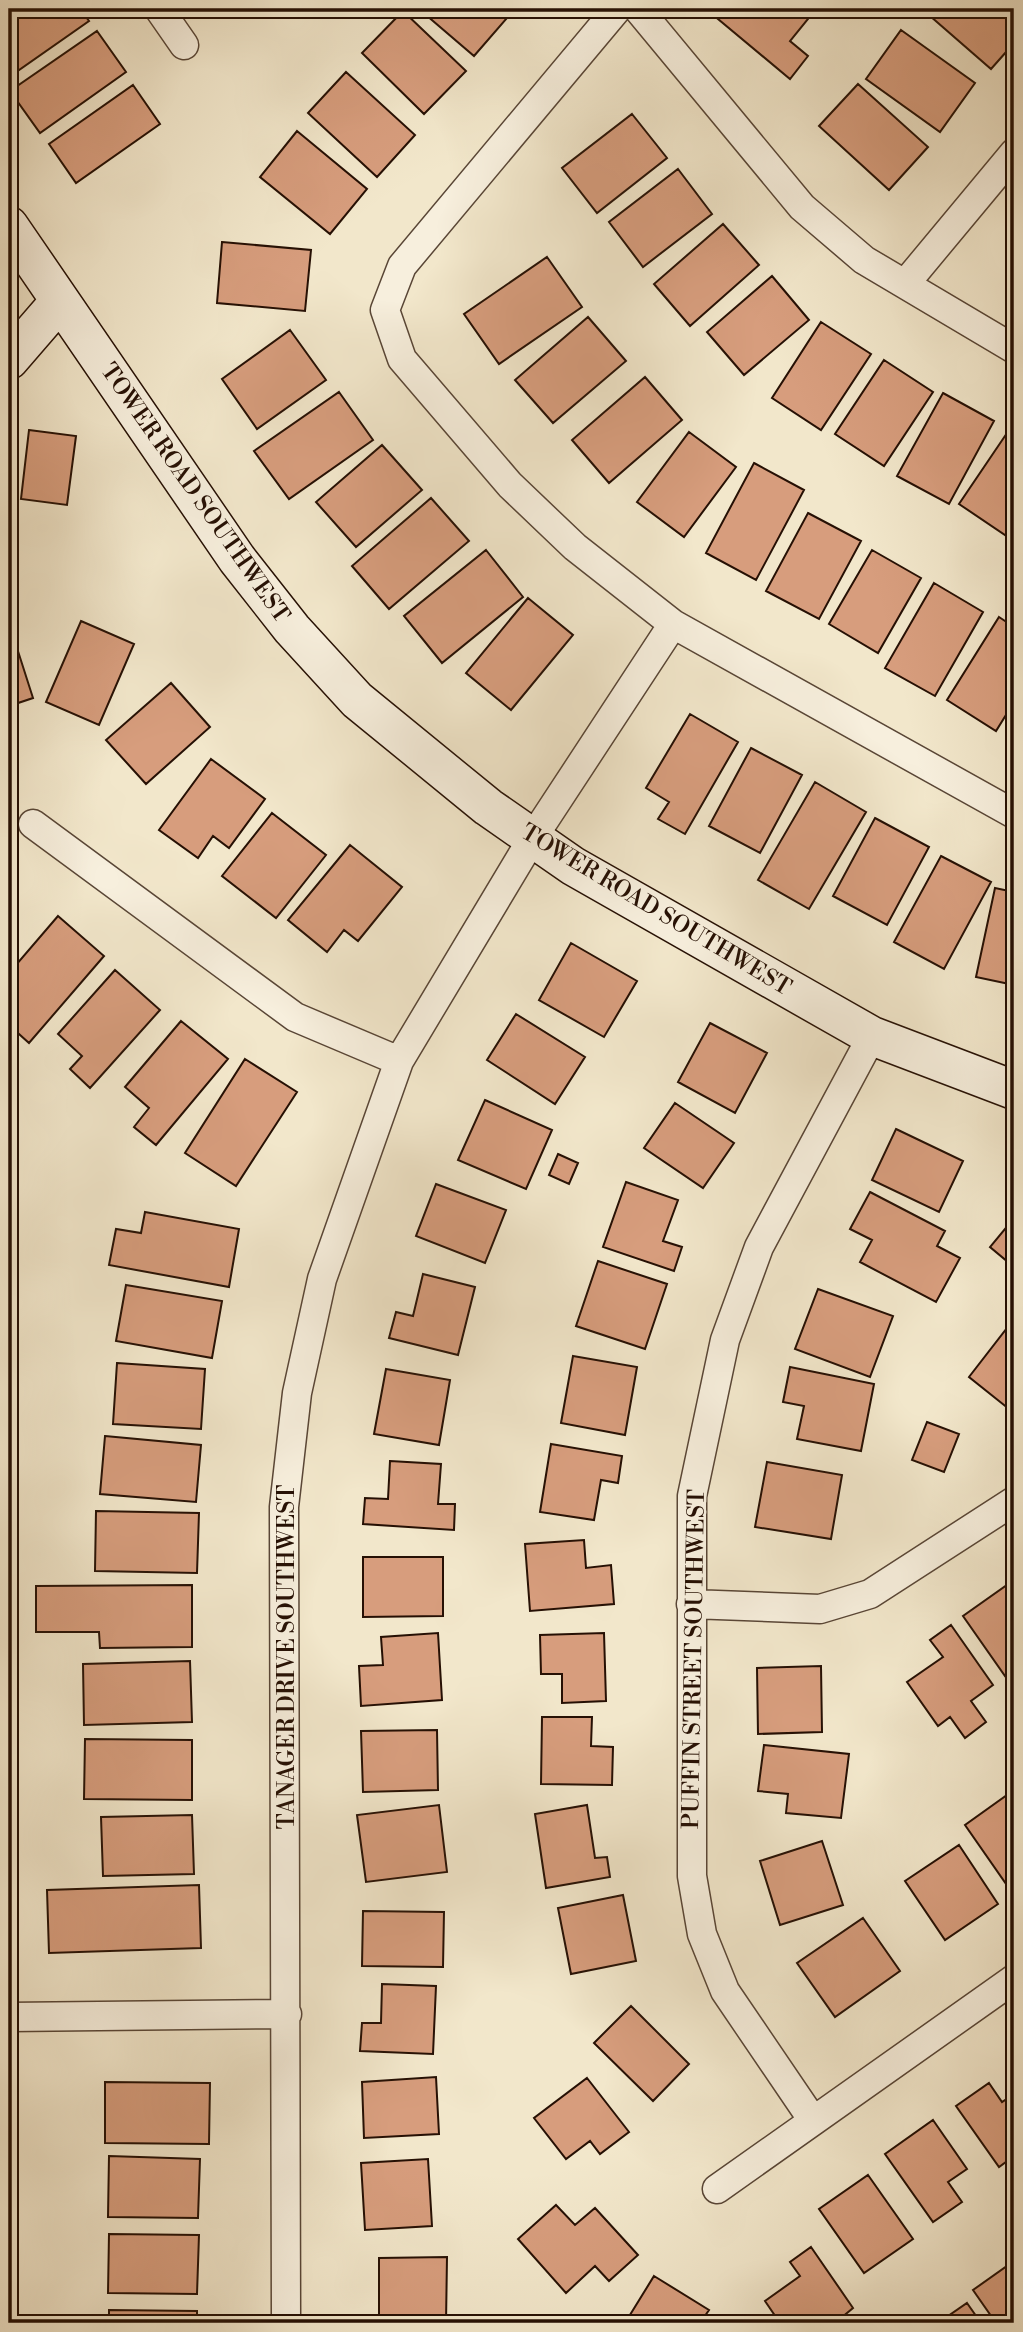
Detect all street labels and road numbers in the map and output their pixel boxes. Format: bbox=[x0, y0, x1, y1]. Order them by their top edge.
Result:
street label: TOWER ROAD SOUTHWEST bbox=[95, 358, 295, 628]
street label: TOWER ROAD SOUTHWEST bbox=[516, 818, 796, 1002]
street label: TANAGER DRIVE SOUTHWEST bbox=[273, 1485, 301, 1829]
street label: PUFFIN STREET SOUTHWEST bbox=[677, 1489, 711, 1829]

